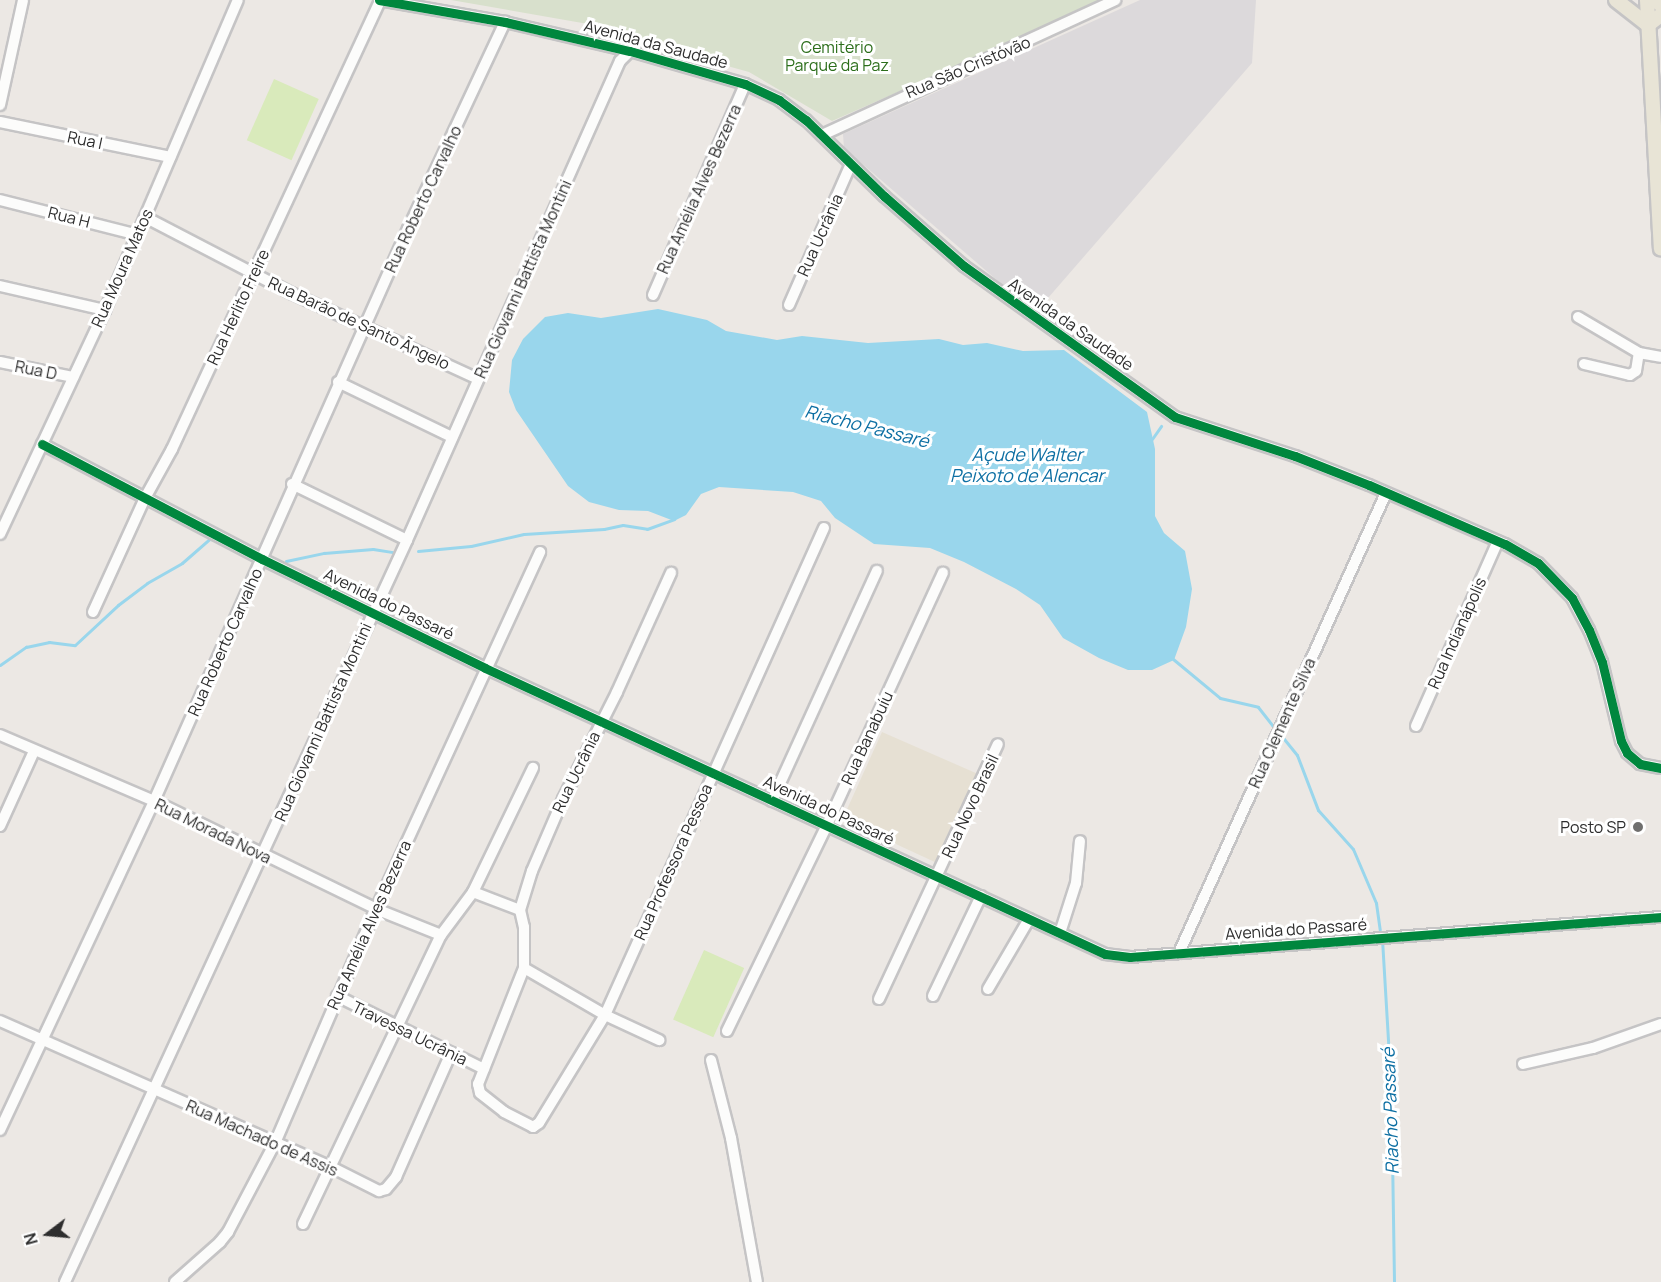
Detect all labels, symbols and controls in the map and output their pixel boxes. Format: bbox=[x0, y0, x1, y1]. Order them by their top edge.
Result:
street label: Avenida da Saudade bbox=[582, 16, 730, 72]
street label: Rua São Cristóvão bbox=[903, 32, 1033, 102]
park label: Cemitério Parque da Paz bbox=[785, 37, 889, 75]
street label: Rua Amélia Alves Bezerra bbox=[653, 101, 745, 277]
street label: Rua Roberto Carvalho bbox=[381, 122, 465, 276]
street label: Rua I bbox=[66, 127, 104, 153]
street label: Rua Giovanni Battista Montini bbox=[470, 177, 576, 381]
street label: Rua Ucrânia bbox=[793, 191, 847, 279]
street label: Rua H bbox=[46, 203, 92, 231]
street label: Rua Moura Matos bbox=[87, 206, 157, 330]
street label: Rua Herlito Freire bbox=[203, 246, 273, 368]
street label: Rua Barão de Santo Ãngelo bbox=[265, 272, 453, 374]
street label: Avenida da Saudade bbox=[1005, 274, 1137, 374]
street label: Rua D bbox=[13, 357, 59, 383]
water label: Riacho Passaré bbox=[803, 400, 931, 452]
water label: Açude Walter Peixoto de Alencar bbox=[950, 444, 1104, 486]
street label: Avenida do Passaré bbox=[321, 564, 457, 644]
street label: Rua Roberto Carvalho bbox=[184, 565, 266, 719]
street label: Rua Indianápolis bbox=[1424, 574, 1490, 692]
street label: Rua Giovanni Battista Montini bbox=[270, 620, 376, 824]
street label: Rua Clemente Silva bbox=[1245, 655, 1319, 791]
street label: Rua Banabuíu bbox=[837, 688, 897, 788]
street label: Rua Ucrânia bbox=[548, 728, 604, 816]
street label: Rua Novo Brasil bbox=[938, 751, 1002, 861]
street label: Avenida do Passaré bbox=[760, 771, 898, 849]
street label: Rua Professora Pessoa bbox=[630, 781, 716, 943]
street label: Rua Morada Nova bbox=[152, 795, 274, 867]
place label: Posto SP bbox=[1560, 817, 1626, 837]
marker: Posto SP bbox=[1631, 820, 1645, 834]
street label: Rua Amélia Alves Bezerra bbox=[323, 837, 415, 1013]
street label: Avenida do Passaré bbox=[1224, 914, 1368, 944]
street label: Travessa Ucrânia bbox=[349, 997, 471, 1069]
water label: Riacho Passaré bbox=[1377, 1047, 1403, 1175]
street label: Rua Machado de Assis bbox=[183, 1096, 341, 1180]
north arrow bbox=[18, 1204, 78, 1264]
text: N bbox=[19, 1230, 43, 1248]

